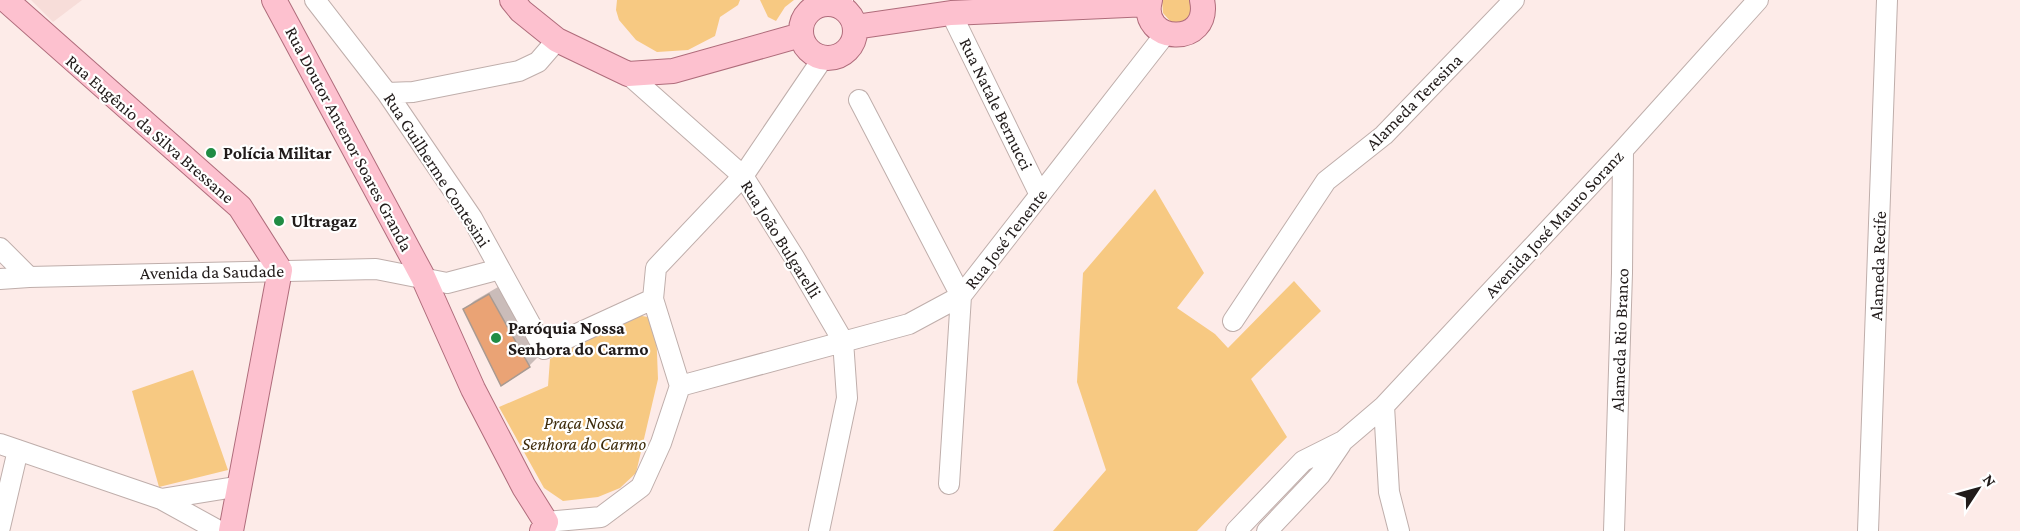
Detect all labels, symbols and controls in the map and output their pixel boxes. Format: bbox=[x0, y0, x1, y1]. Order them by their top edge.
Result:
street label: Rua Doutor Antenor Soares Granda bbox=[281, 23, 417, 255]
street label: Rua Natale Bernucci bbox=[955, 35, 1037, 173]
street label: Alameda Teresina bbox=[1362, 50, 1466, 154]
street label: Rua Eugênio da Silva Bressane bbox=[62, 51, 238, 208]
street label: Rua Guilherme Contesini bbox=[380, 89, 495, 251]
place label: Polícia Militar bbox=[223, 143, 332, 163]
marker: Polícia Militar bbox=[204, 146, 218, 160]
street label: Avenida José Mauro Soranz bbox=[1480, 146, 1628, 302]
street label: Rua João Bulgarelli bbox=[737, 176, 825, 302]
street label: Rua José Tenente bbox=[961, 185, 1051, 293]
place label: Ultragaz bbox=[291, 211, 357, 231]
street label: Alameda Recife bbox=[1866, 211, 1890, 321]
marker: Ultragaz bbox=[272, 214, 286, 228]
street label: Avenida da Saudade bbox=[140, 261, 284, 283]
street label: Alameda Rio Branco bbox=[1607, 268, 1633, 412]
place label: Paróquia Nossa Senhora do Carmo bbox=[508, 318, 649, 359]
marker: Paróquia Nossa Senhora do Carmo bbox=[489, 331, 503, 345]
park label: Praça Nossa Senhora do Carmo bbox=[522, 413, 646, 454]
north arrow bbox=[1948, 459, 2008, 519]
text: N bbox=[1980, 471, 2000, 490]

